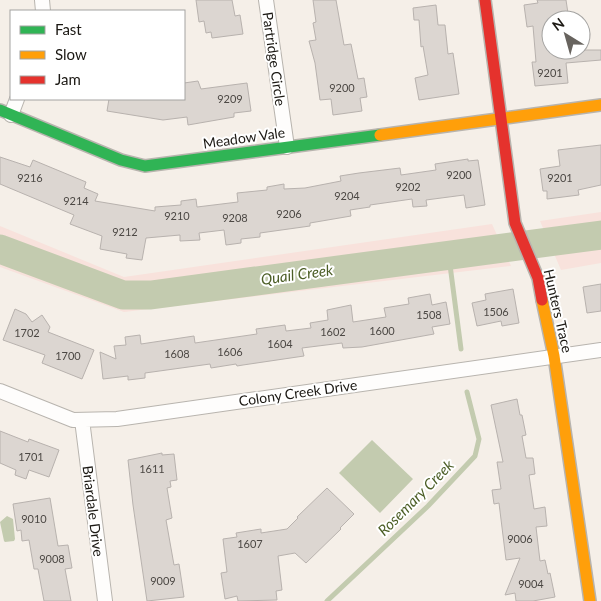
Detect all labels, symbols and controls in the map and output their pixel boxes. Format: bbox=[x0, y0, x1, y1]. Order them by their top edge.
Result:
legend bbox=[10, 10, 185, 100]
north arrow bbox=[541, 10, 591, 60]
street label: Partridge Circle bbox=[259, 11, 289, 107]
text: N bbox=[548, 14, 567, 34]
text: Fast bbox=[55, 20, 82, 38]
text: Slow bbox=[55, 45, 87, 63]
house number: 9201 bbox=[537, 66, 563, 79]
text: Jam bbox=[55, 70, 81, 88]
house number: 9200 bbox=[329, 81, 355, 94]
house number: 9209 bbox=[217, 92, 243, 105]
street label: Meadow Vale bbox=[202, 123, 286, 152]
house number: 9200 bbox=[446, 168, 472, 181]
house number: 9216 bbox=[17, 171, 43, 184]
house number: 9201 bbox=[547, 171, 573, 184]
house number: 9202 bbox=[395, 180, 421, 193]
house number: 9204 bbox=[334, 189, 360, 202]
house number: 9214 bbox=[63, 194, 89, 207]
house number: 9206 bbox=[276, 207, 302, 220]
house number: 9210 bbox=[164, 209, 190, 222]
house number: 9208 bbox=[222, 211, 248, 224]
house number: 9212 bbox=[112, 225, 138, 238]
water label: Quail Creek bbox=[260, 260, 335, 288]
street label: Hunters Trace bbox=[541, 267, 576, 354]
house number: 1506 bbox=[483, 305, 509, 318]
house number: 1508 bbox=[416, 308, 442, 321]
house number: 1600 bbox=[369, 324, 395, 337]
house number: 1602 bbox=[320, 325, 346, 338]
house number: 1702 bbox=[14, 326, 40, 339]
house number: 1604 bbox=[267, 337, 293, 350]
house number: 1606 bbox=[217, 345, 243, 358]
house number: 1608 bbox=[164, 347, 190, 360]
house number: 1700 bbox=[55, 349, 81, 362]
street label: Colony Creek Drive bbox=[238, 376, 358, 409]
house number: 1701 bbox=[18, 450, 44, 463]
water label: Rosemary Creek bbox=[374, 455, 458, 539]
house number: 1611 bbox=[139, 462, 165, 475]
street label: Briardale Drive bbox=[79, 464, 108, 557]
house number: 9010 bbox=[21, 512, 47, 525]
house number: 9006 bbox=[507, 532, 533, 545]
house number: 1607 bbox=[237, 537, 263, 550]
house number: 9008 bbox=[39, 552, 65, 565]
house number: 9009 bbox=[150, 574, 176, 587]
house number: 9004 bbox=[518, 577, 544, 590]

